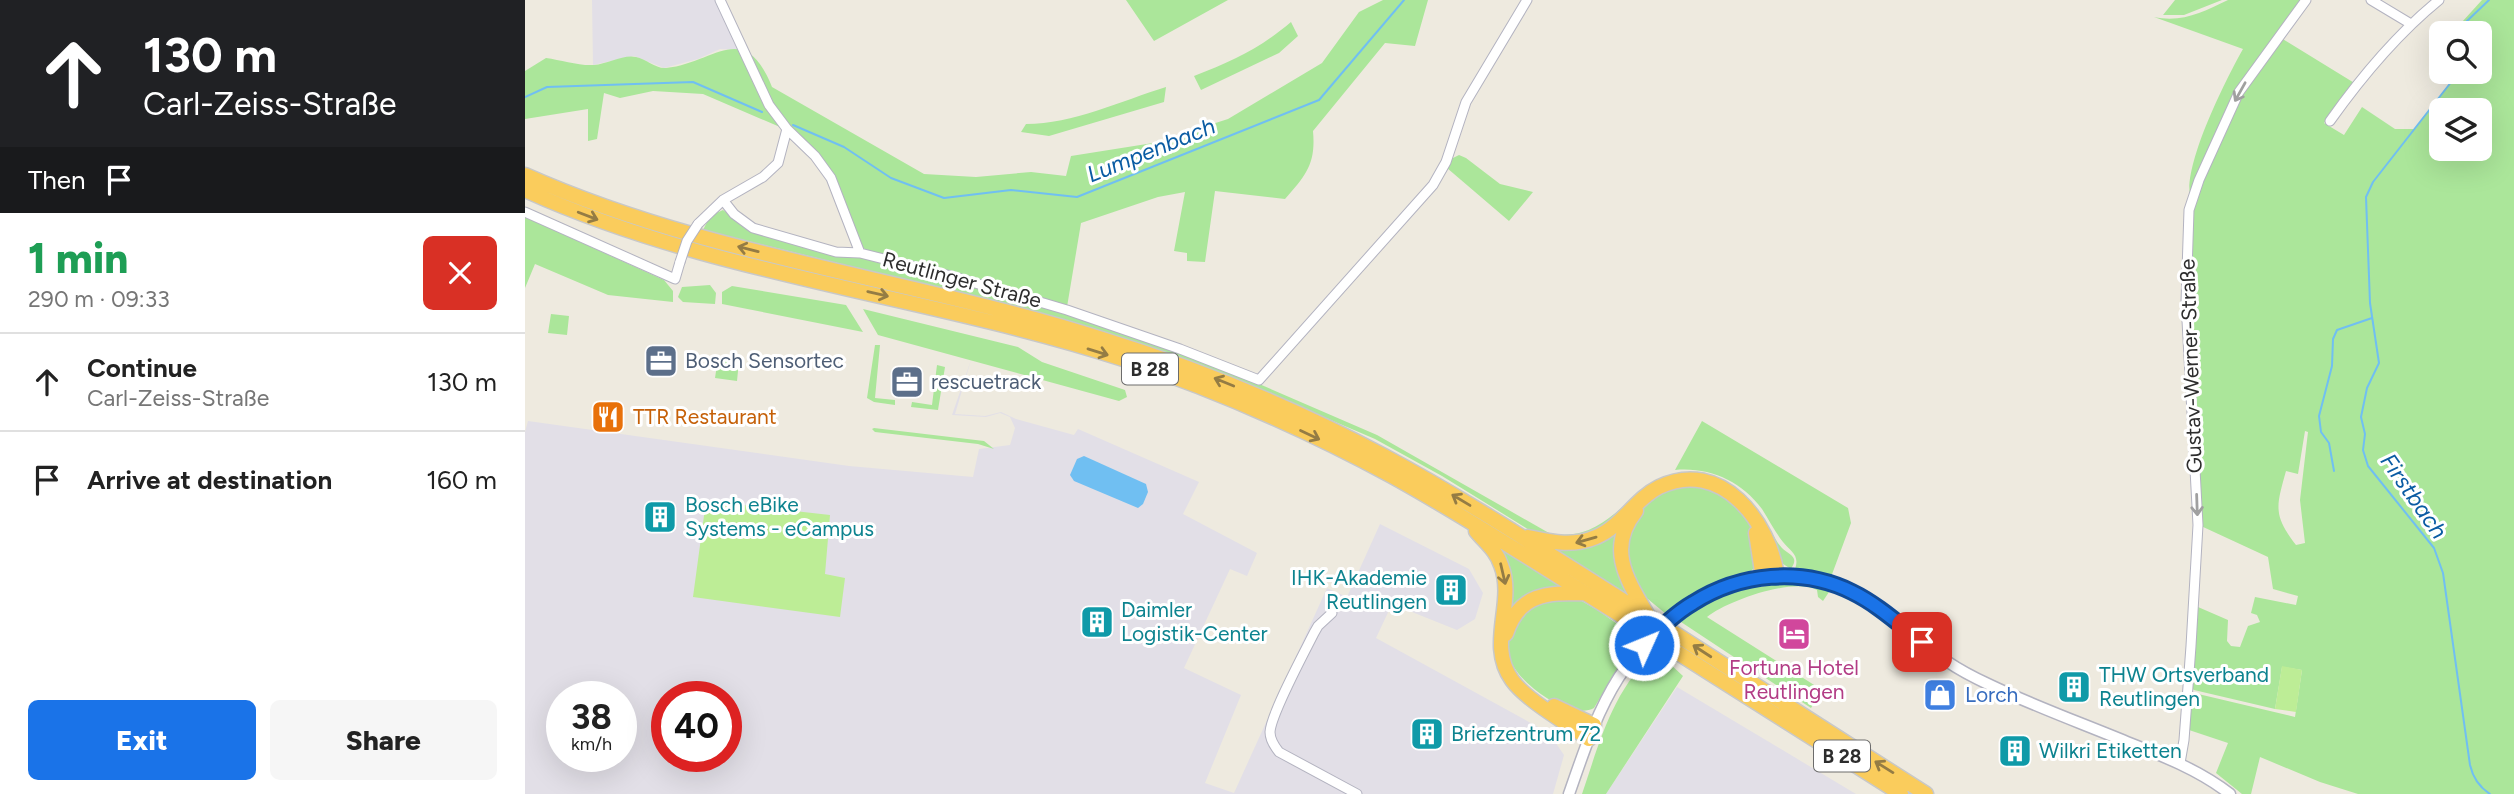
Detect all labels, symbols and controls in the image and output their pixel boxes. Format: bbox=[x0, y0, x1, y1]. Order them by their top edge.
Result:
map controls bbox=[2429, 21, 2492, 161]
button: search bbox=[2429, 21, 2492, 84]
text: 130 m bbox=[143, 25, 277, 84]
icon: ahead bbox=[28, 28, 119, 119]
one-way arrow bbox=[2233, 82, 2247, 102]
text: Carl-Zeiss-Straße bbox=[143, 85, 397, 123]
button: layers bbox=[2429, 98, 2492, 161]
water label: Lumpenbach bbox=[1083, 112, 1219, 188]
icon: arrive bbox=[100, 161, 138, 199]
text: Then bbox=[28, 164, 86, 196]
one-way arrow bbox=[577, 210, 598, 223]
text: 1 min bbox=[28, 233, 128, 284]
button: close bbox=[423, 236, 497, 310]
one-way arrow bbox=[737, 242, 760, 255]
street label: Reutlinger Straße bbox=[880, 246, 1044, 313]
street label: Gustav-Werner-Straße bbox=[2174, 258, 2207, 474]
text: 290 m · 09:33 bbox=[28, 285, 170, 313]
one-way arrow bbox=[866, 288, 889, 301]
office icon: Bosch Sensortec bbox=[642, 342, 680, 380]
one-way arrow bbox=[1087, 346, 1109, 359]
place label: Bosch Sensortec bbox=[685, 348, 844, 373]
text: Continue bbox=[87, 352, 197, 384]
road number: B 28 bbox=[1122, 354, 1178, 384]
icon: ahead bbox=[28, 363, 66, 401]
office icon: rescuetrack bbox=[888, 363, 926, 401]
text: 130 m bbox=[427, 366, 497, 398]
place label: rescuetrack bbox=[931, 369, 1042, 394]
one-way arrow bbox=[1214, 375, 1236, 388]
text: Carl-Zeiss-Straße bbox=[87, 384, 269, 412]
restaurant icon: TTR Restaurant bbox=[589, 398, 627, 436]
place label: TTR Restaurant bbox=[633, 404, 777, 429]
one-way arrow bbox=[1299, 429, 1320, 442]
water label: Firstbach bbox=[2375, 448, 2454, 544]
icon: arrive bbox=[28, 461, 66, 499]
text: Arrive at destination bbox=[87, 464, 332, 496]
text: 160 m bbox=[426, 464, 497, 496]
place label: Bosch eBike Systems - eCampus bbox=[685, 492, 874, 541]
one-way arrow bbox=[1452, 493, 1472, 507]
one-way arrow bbox=[2190, 493, 2203, 516]
building icon: Bosch eBike Systems - eCampus bbox=[641, 498, 679, 536]
one-way arrow bbox=[1576, 534, 1598, 547]
one-way arrow bbox=[1497, 563, 1510, 585]
place label: IHK-Akademie Reutlingen bbox=[1291, 565, 1427, 614]
building icon: IHK-Akademie Reutlingen bbox=[1432, 571, 1470, 609]
place label: Daimler Logistik-Center bbox=[1121, 597, 1268, 646]
building icon: Daimler Logistik-Center bbox=[1078, 603, 1116, 641]
position arrow bbox=[1607, 608, 1681, 682]
pin bbox=[1892, 612, 1952, 672]
hotel icon: Fortuna Hotel Reutlingen bbox=[1775, 615, 1813, 653]
icon: arrive bbox=[1903, 623, 1941, 661]
one-way arrow bbox=[1693, 644, 1713, 658]
place label: Fortuna Hotel Reutlingen bbox=[1729, 655, 1859, 704]
place label: THW Ortsverband Reutlingen bbox=[2099, 662, 2269, 711]
building icon: THW Ortsverband Reutlingen bbox=[2055, 668, 2093, 706]
shop icon: Lorch bbox=[1921, 676, 1959, 714]
speed limit sign: 40 bbox=[651, 681, 742, 772]
place label: Lorch bbox=[1965, 682, 2018, 707]
text: 38 bbox=[571, 696, 612, 738]
button: Exit bbox=[28, 700, 256, 780]
button: Share bbox=[270, 700, 497, 780]
building icon: Briefzentrum 72 bbox=[1408, 715, 1446, 753]
place label: Briefzentrum 72 bbox=[1451, 721, 1601, 746]
building icon: Wilkri Etiketten bbox=[1996, 732, 2034, 770]
text: km/h bbox=[571, 733, 612, 755]
place label: Wilkri Etiketten bbox=[2039, 738, 2182, 763]
road number: B 28 bbox=[1814, 740, 1870, 772]
one-way arrow bbox=[1875, 760, 1895, 774]

